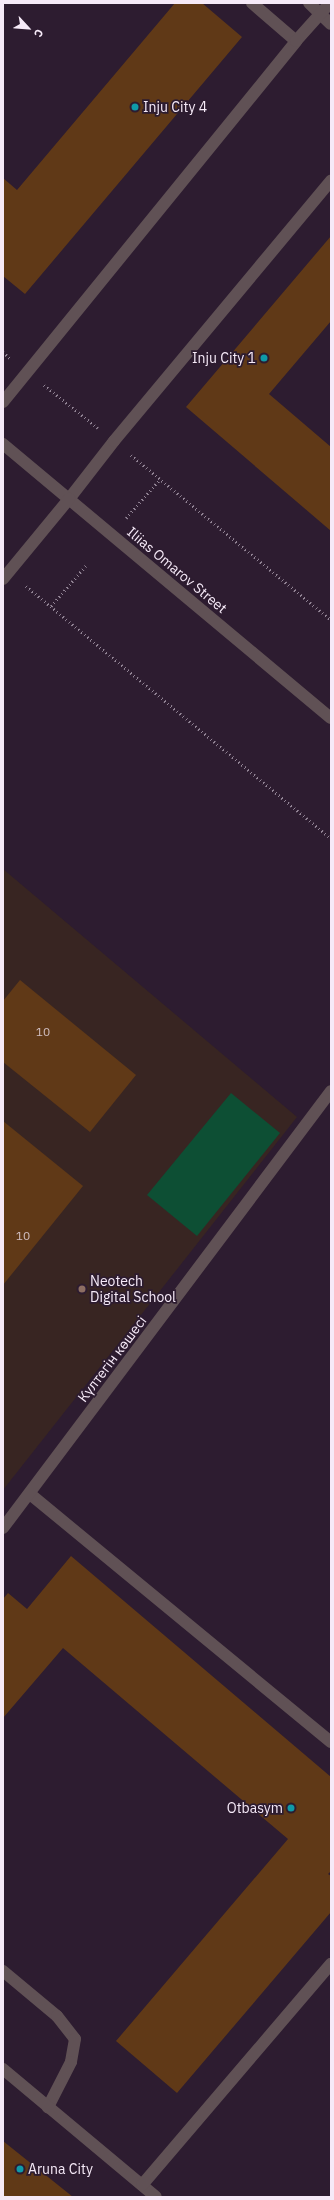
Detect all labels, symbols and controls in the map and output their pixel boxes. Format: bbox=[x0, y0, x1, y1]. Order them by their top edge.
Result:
north arrow bbox=[8, 8, 48, 48]
text: С bbox=[31, 27, 47, 40]
place label: Inju City 4 bbox=[143, 99, 207, 115]
marker: Inju City 4 bbox=[130, 102, 140, 112]
place label: Inju City 1 bbox=[192, 350, 256, 366]
marker: Inju City 1 bbox=[259, 353, 269, 363]
street label: Iliias Omarov Street bbox=[124, 523, 230, 617]
house number: 10 bbox=[36, 1025, 50, 1039]
house number: 10 bbox=[16, 1229, 30, 1243]
place label: Neotech Digital School bbox=[90, 1273, 176, 1306]
marker: Neotech Digital School bbox=[77, 1284, 87, 1294]
street label: Күлтегін көшесі bbox=[74, 1313, 150, 1405]
place label: Otbasym bbox=[227, 1800, 283, 1816]
marker: Otbasym bbox=[286, 1803, 296, 1813]
place label: Aruna City bbox=[28, 2161, 93, 2177]
marker: Aruna City bbox=[15, 2164, 25, 2174]

